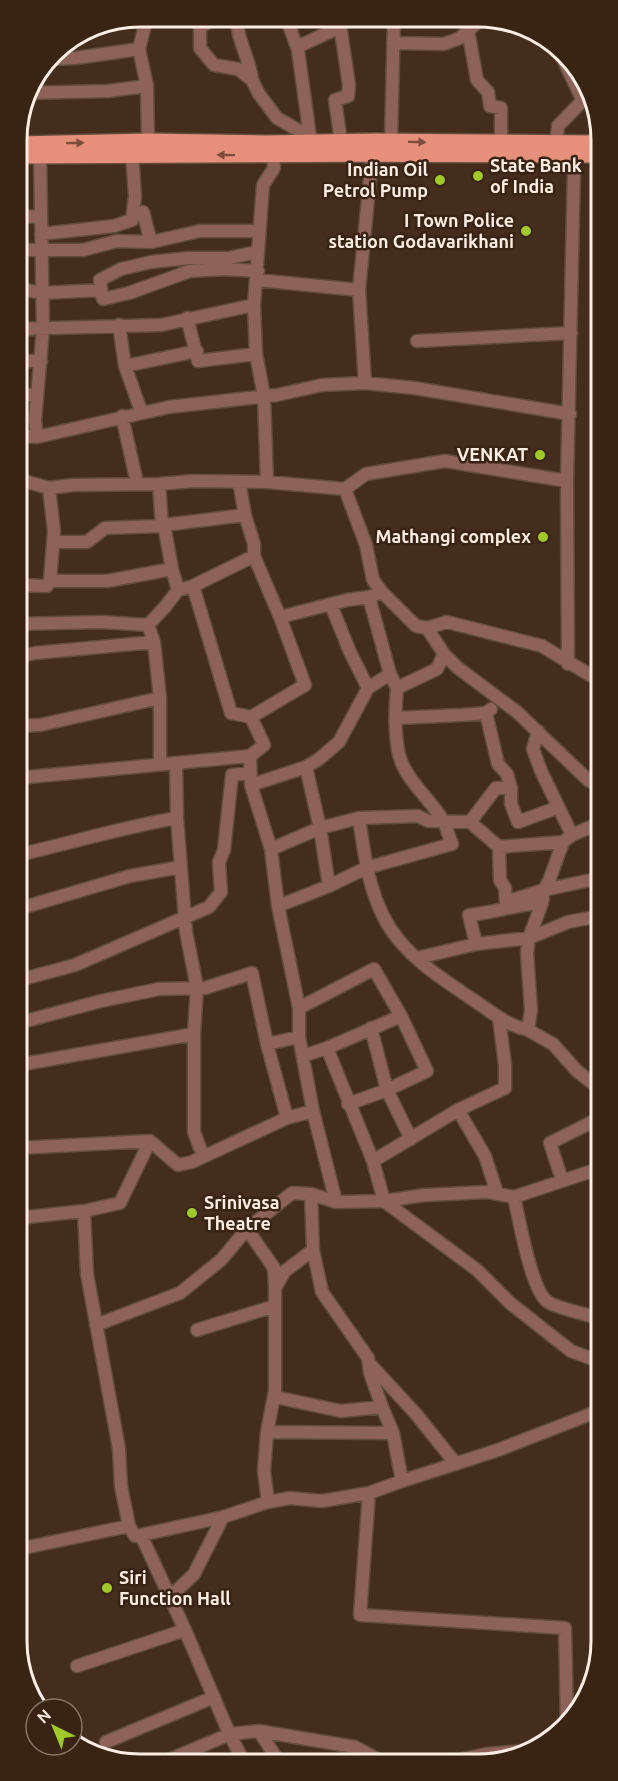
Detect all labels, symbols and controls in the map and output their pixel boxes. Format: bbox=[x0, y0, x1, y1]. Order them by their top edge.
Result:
one-way arrow bbox=[408, 137, 427, 146]
one-way arrow bbox=[66, 138, 85, 148]
one-way arrow bbox=[216, 150, 235, 160]
place label: State Bank of India bbox=[490, 155, 582, 196]
place label: Indian Oil Petrol Pump bbox=[323, 159, 429, 200]
marker: State Bank of India bbox=[471, 169, 485, 183]
marker: Indian Oil Petrol Pump bbox=[433, 173, 447, 187]
place label: I Town Police station Godavarikhani bbox=[329, 210, 514, 251]
marker: I Town Police station Godavarikhani bbox=[519, 224, 533, 238]
place label: VENKAT bbox=[457, 444, 528, 464]
marker: VENKAT bbox=[533, 448, 547, 462]
place label: Mathangi complex bbox=[376, 526, 531, 546]
marker: Mathangi complex bbox=[536, 530, 550, 544]
place label: Srinivasa Theatre bbox=[204, 1192, 279, 1233]
marker: Srinivasa Theatre bbox=[185, 1206, 199, 1220]
place label: Siri Function Hall bbox=[119, 1567, 231, 1608]
marker: Siri Function Hall bbox=[100, 1581, 114, 1595]
north arrow bbox=[24, 1697, 84, 1757]
text: N bbox=[33, 1705, 54, 1727]

